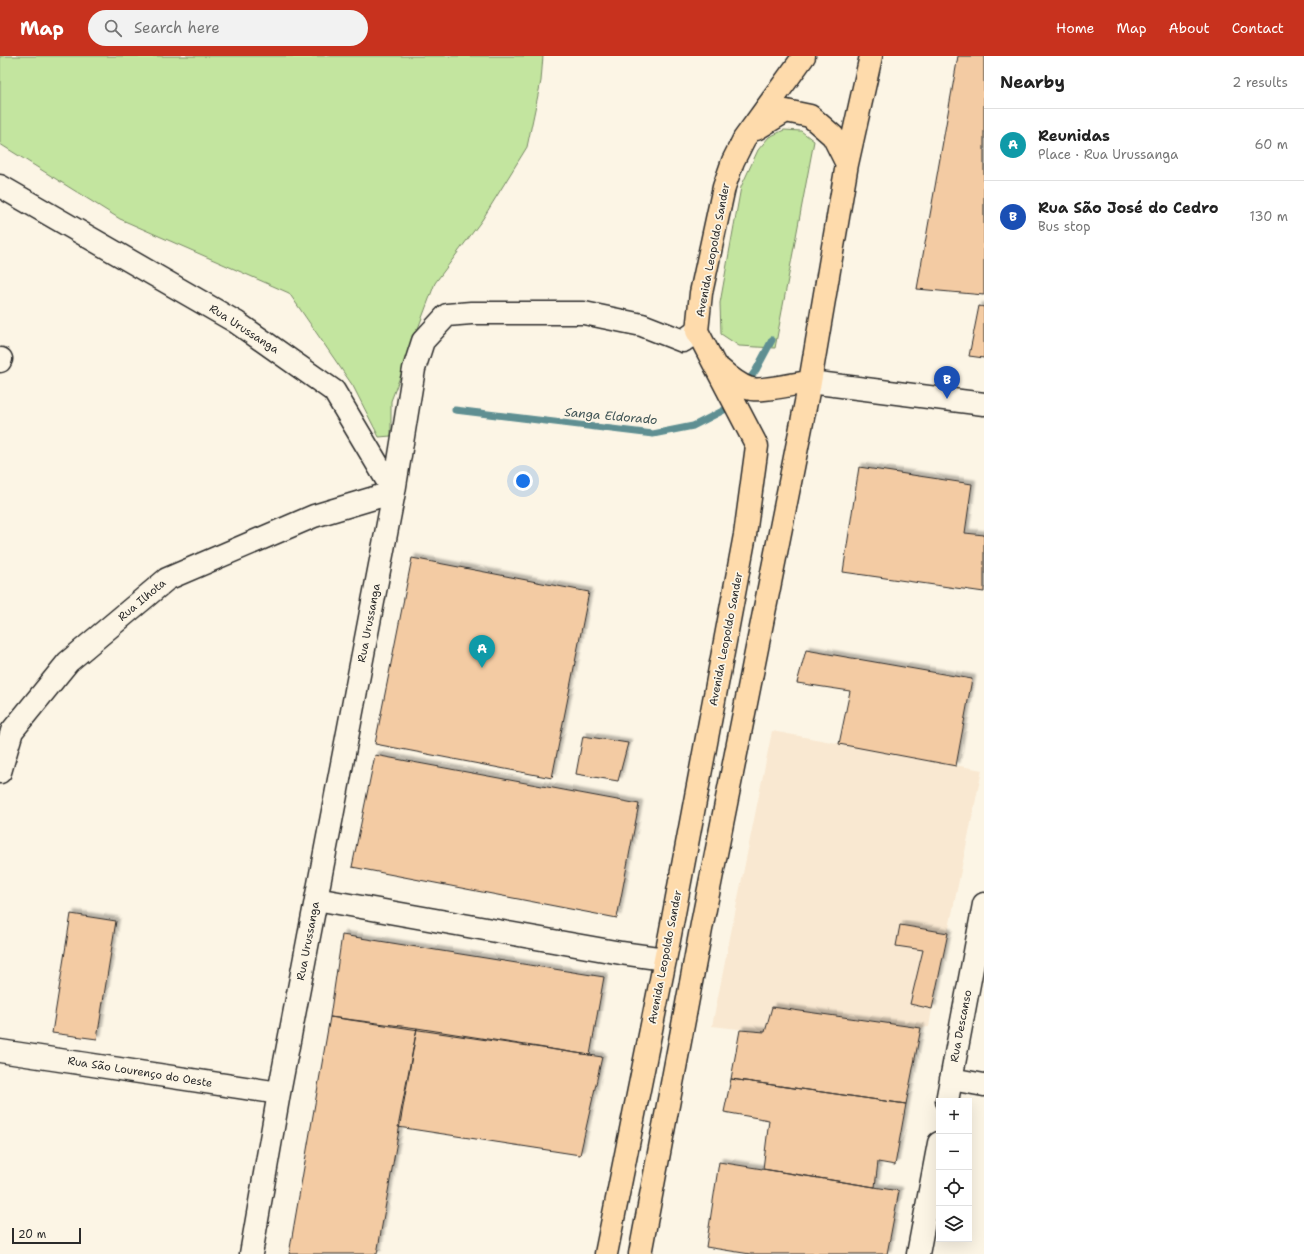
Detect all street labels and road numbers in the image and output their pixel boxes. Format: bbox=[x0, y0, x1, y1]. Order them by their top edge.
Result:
street label: Avenida Leopoldo Sander bbox=[693, 182, 733, 318]
street label: Rua Urussanga bbox=[206, 301, 282, 357]
street label: Avenida Leopoldo Sander bbox=[706, 571, 746, 707]
street label: Rua Ilhota bbox=[115, 575, 169, 624]
street label: Rua Urussanga bbox=[354, 582, 384, 664]
street label: Avenida Leopoldo Sander bbox=[645, 889, 685, 1025]
street label: Rua Urussanga bbox=[293, 900, 323, 982]
street label: Rua Descanso bbox=[947, 988, 975, 1063]
street label: Rua São Lourenço do Oeste bbox=[67, 1053, 213, 1091]

